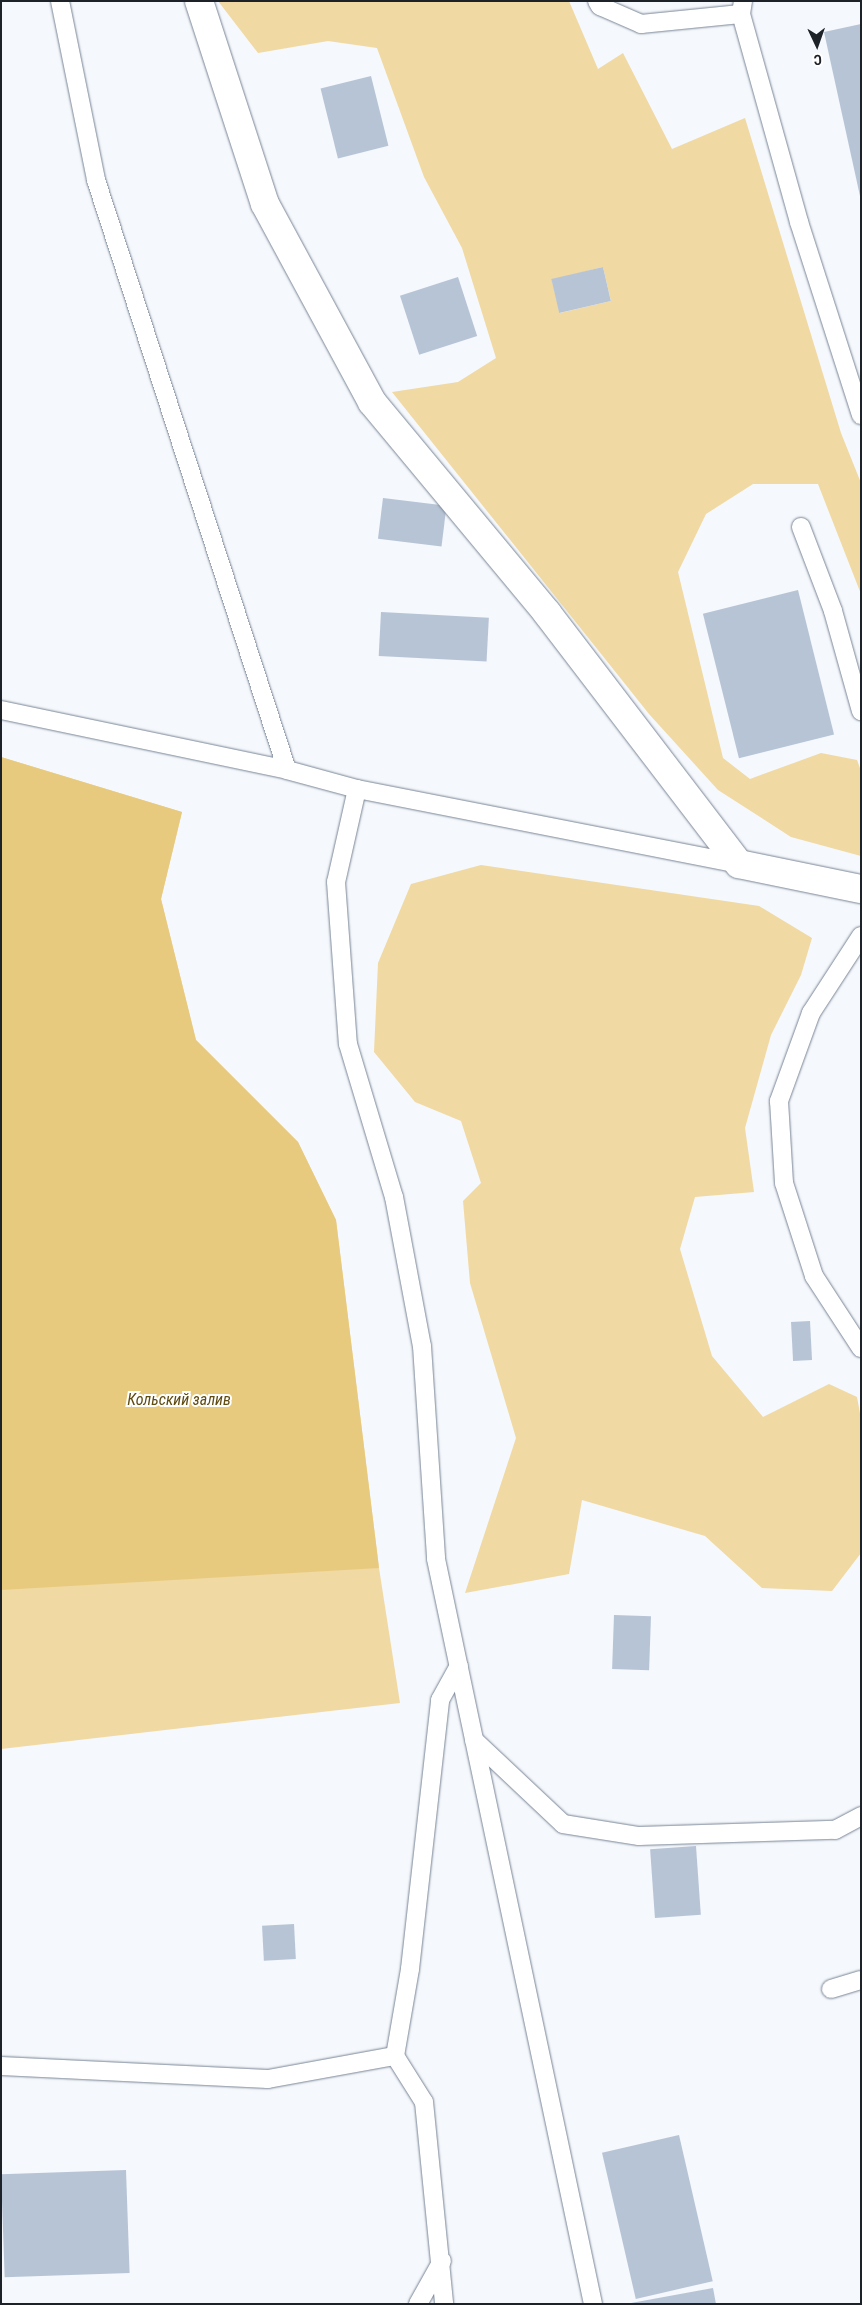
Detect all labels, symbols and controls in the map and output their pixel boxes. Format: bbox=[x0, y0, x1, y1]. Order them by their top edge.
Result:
north arrow bbox=[792, 20, 842, 70]
text: С bbox=[813, 52, 822, 68]
water label: Кольский залив bbox=[127, 1390, 231, 1410]

